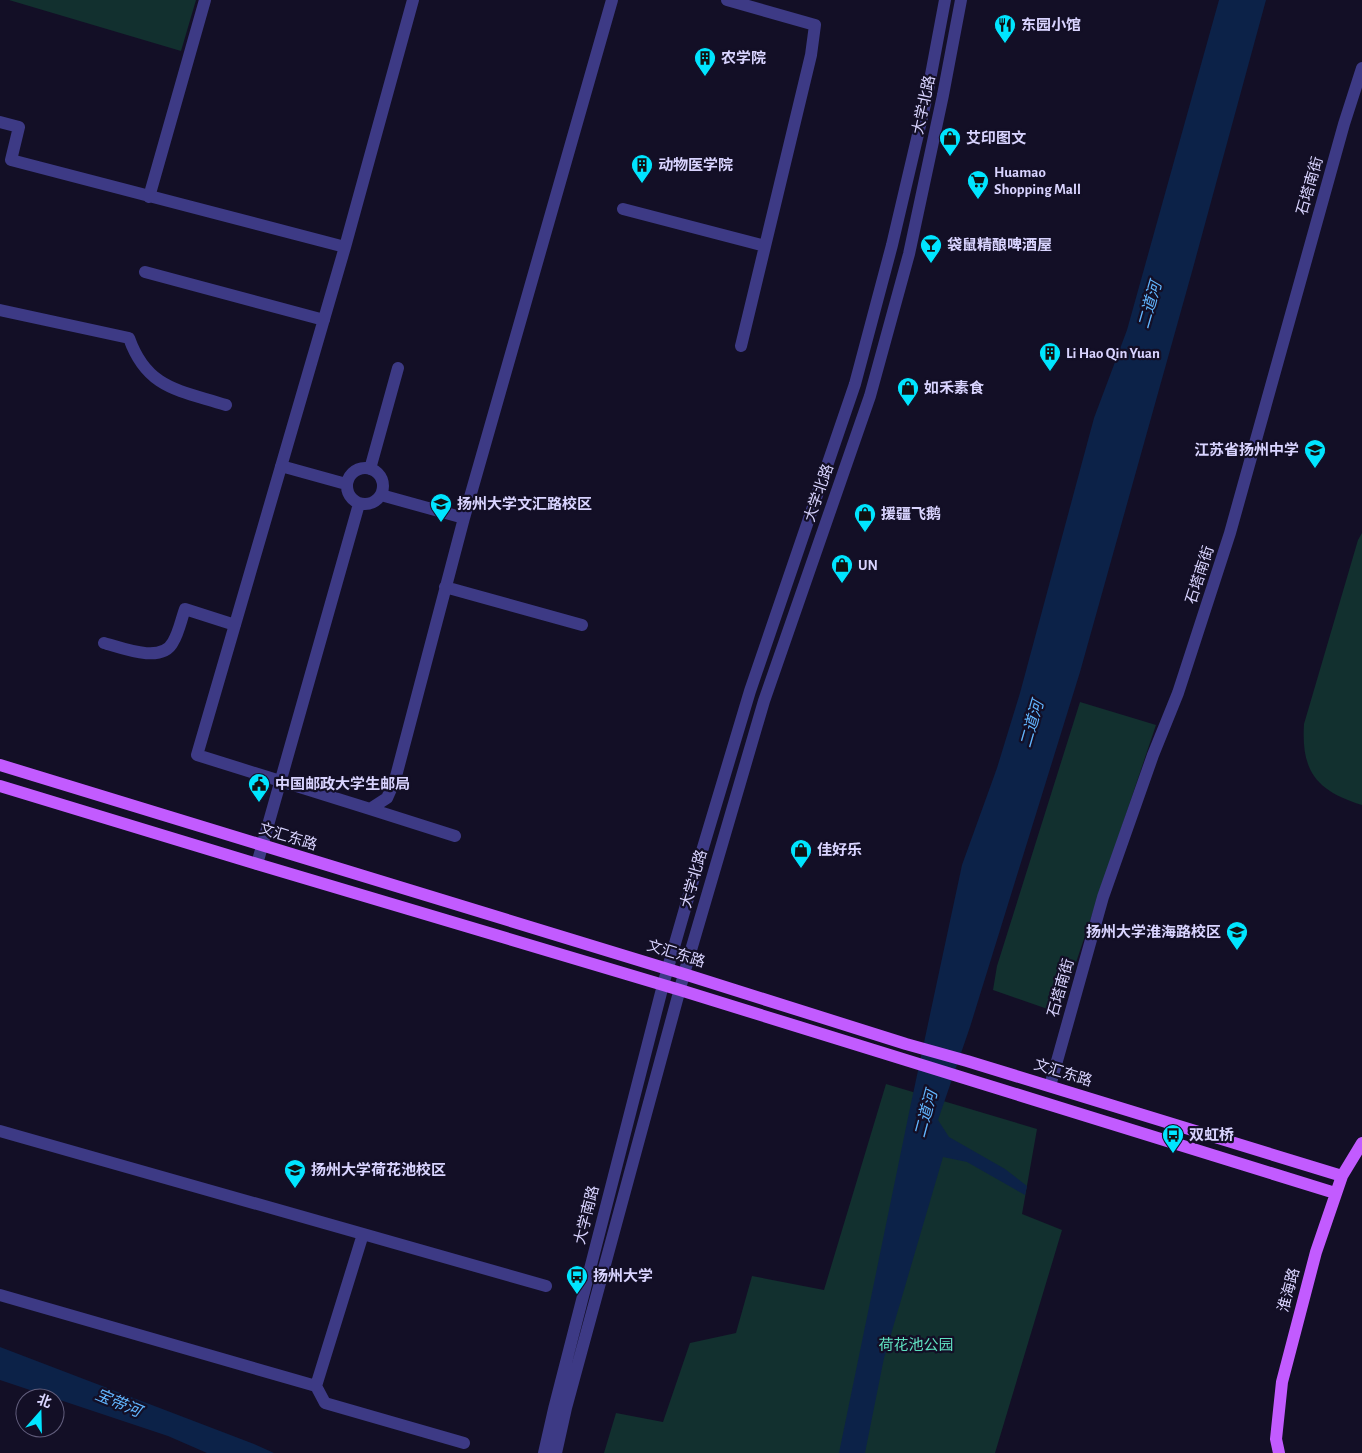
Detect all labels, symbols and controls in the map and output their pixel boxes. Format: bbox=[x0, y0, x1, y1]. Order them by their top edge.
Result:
restaurant icon: 东园小馆 bbox=[993, 13, 1017, 44]
place label: 东园小馆 bbox=[1021, 17, 1081, 33]
building icon: 农学院 bbox=[693, 46, 717, 77]
place label: 农学院 bbox=[721, 49, 766, 66]
street label: 大学北路 bbox=[908, 74, 938, 136]
shop icon: 艾印图文 bbox=[938, 126, 962, 157]
place label: 艾印图文 bbox=[966, 130, 1026, 146]
building icon: 动物医学院 bbox=[630, 153, 654, 184]
street label: 石塔南街 bbox=[1294, 155, 1325, 217]
place label: 动物医学院 bbox=[658, 156, 733, 173]
place label: Huamao Shopping Mall bbox=[994, 165, 1081, 197]
supermarket icon: Huamao Shopping Mall bbox=[966, 169, 990, 200]
bar icon: 袋鼠精酿啤酒屋 bbox=[919, 233, 943, 264]
place label: 袋鼠精酿啤酒屋 bbox=[947, 236, 1052, 253]
water label: 二道河 bbox=[1135, 277, 1165, 330]
building icon: Li Hao Qin Yuan bbox=[1038, 341, 1062, 372]
place label: Li Hao Qin Yuan bbox=[1066, 346, 1160, 361]
shop icon: 如禾素食 bbox=[896, 376, 920, 407]
place label: 如禾素食 bbox=[924, 379, 984, 396]
school or university icon: 江苏省扬州中学 bbox=[1303, 438, 1327, 469]
place label: 江苏省扬州中学 bbox=[1194, 441, 1299, 458]
street label: 大学北路 bbox=[800, 462, 836, 524]
school or university icon: 扬州大学文汇路校区 bbox=[429, 492, 453, 523]
place label: 扬州大学文汇路校区 bbox=[457, 495, 592, 512]
shop icon: 援疆飞鹅 bbox=[853, 502, 877, 533]
place label: 援疆飞鹅 bbox=[881, 505, 941, 522]
street label: 石塔南街 bbox=[1183, 544, 1216, 606]
shop icon: UN bbox=[830, 553, 854, 584]
place label: UN bbox=[858, 558, 878, 573]
water label: 二道河 bbox=[1017, 696, 1047, 749]
public building icon: 中国邮政大学生邮局 bbox=[247, 772, 271, 803]
place label: 中国邮政大学生邮局 bbox=[275, 775, 410, 792]
street label: 文汇东路 bbox=[257, 820, 319, 853]
shop icon: 佳好乐 bbox=[789, 838, 813, 869]
place label: 佳好乐 bbox=[817, 842, 862, 858]
street label: 大学北路 bbox=[677, 848, 709, 910]
school or university icon: 扬州大学淮海路校区 bbox=[1225, 920, 1249, 951]
place label: 扬州大学淮海路校区 bbox=[1086, 923, 1221, 940]
street label: 文汇东路 bbox=[645, 937, 707, 970]
street label: 石塔南街 bbox=[1045, 957, 1076, 1019]
street label: 文汇东路 bbox=[1032, 1056, 1094, 1089]
water label: 二道河 bbox=[911, 1086, 941, 1139]
bus stop icon: 双虹桥 bbox=[1161, 1123, 1185, 1154]
place label: 双虹桥 bbox=[1189, 1127, 1234, 1143]
school or university icon: 扬州大学荷花池校区 bbox=[283, 1158, 307, 1189]
place label: 扬州大学荷花池校区 bbox=[311, 1161, 446, 1178]
street label: 大学南路 bbox=[571, 1184, 602, 1246]
bus stop icon: 扬州大学 bbox=[565, 1264, 589, 1295]
street label: 淮海路 bbox=[1275, 1266, 1302, 1314]
place label: 扬州大学 bbox=[593, 1267, 653, 1284]
park label: 荷花池公园 bbox=[878, 1337, 954, 1353]
water label: 宝带河 bbox=[93, 1385, 146, 1421]
north arrow bbox=[15, 1388, 65, 1438]
text: 北 bbox=[35, 1392, 53, 1411]

